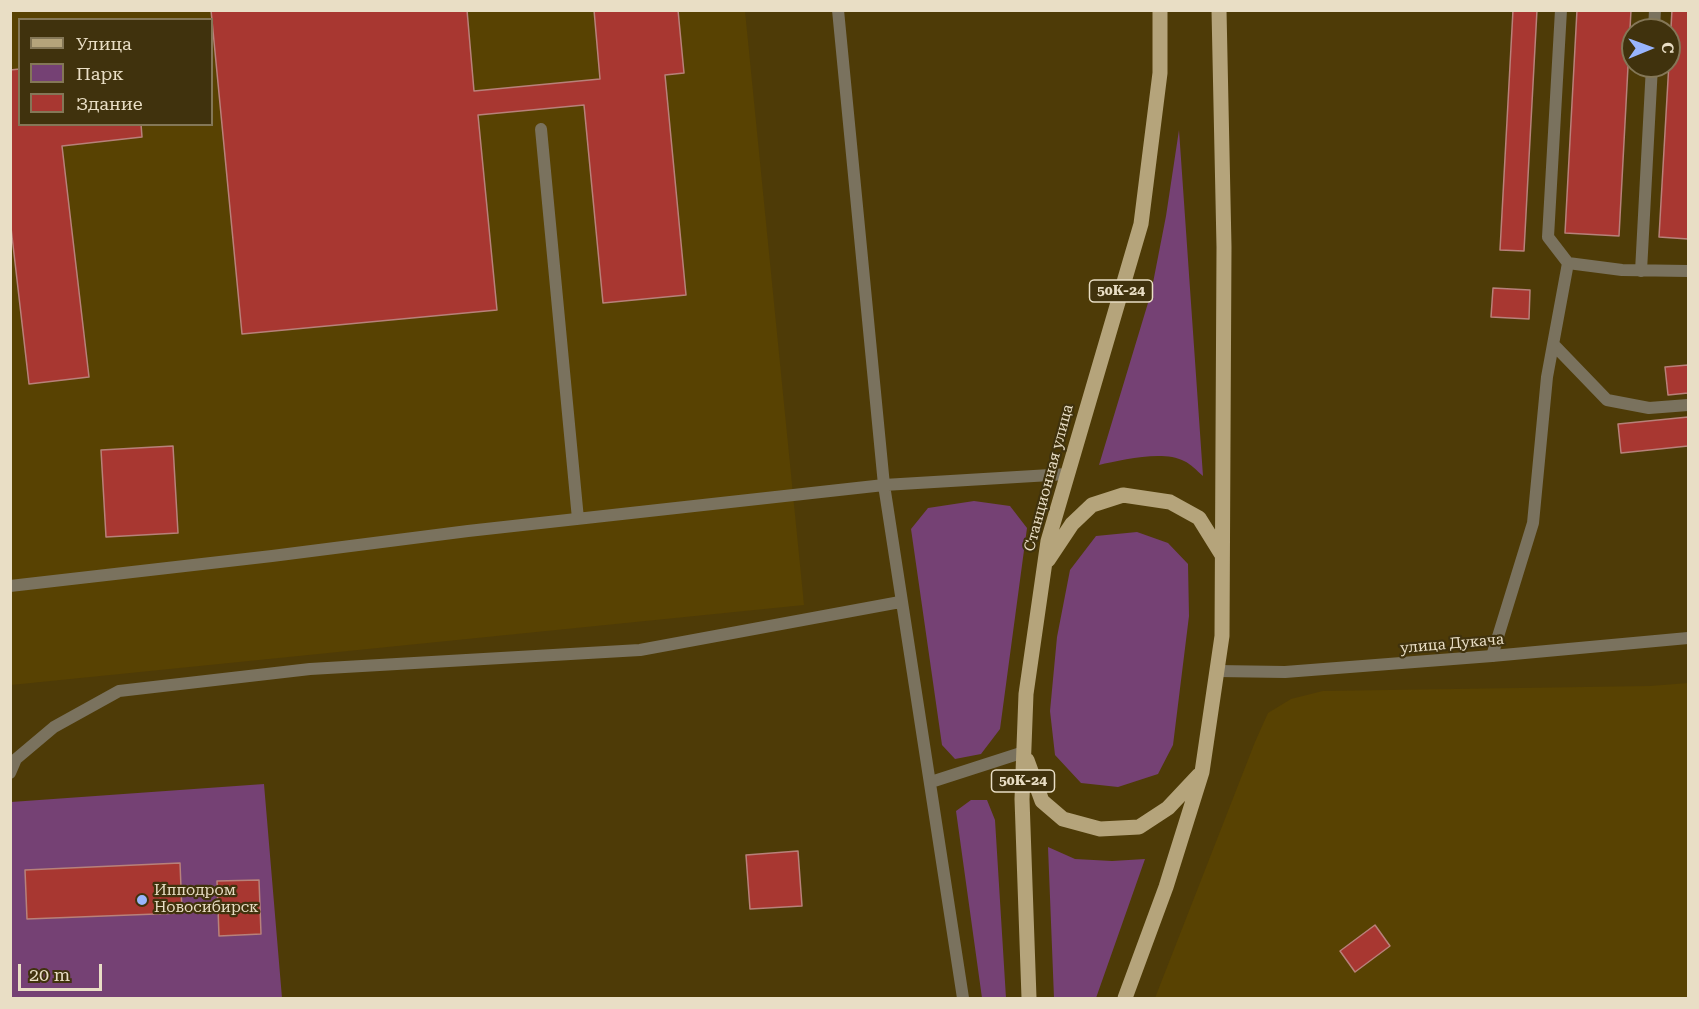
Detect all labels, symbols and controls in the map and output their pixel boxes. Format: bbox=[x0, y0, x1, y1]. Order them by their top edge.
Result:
legend bbox=[18, 18, 213, 126]
north arrow bbox=[1621, 18, 1681, 78]
text: Улица bbox=[76, 33, 132, 54]
text: С bbox=[1658, 42, 1677, 53]
text: Парк bbox=[76, 63, 124, 84]
text: Здание bbox=[76, 93, 143, 114]
road number: 50К-24 bbox=[1090, 280, 1152, 302]
street label: Станционная улица bbox=[1021, 402, 1077, 554]
street label: улица Дукача bbox=[1399, 630, 1505, 658]
road number: 50К-24 bbox=[992, 770, 1054, 792]
place label: Ипподром Новосибирск bbox=[154, 882, 259, 917]
marker: Ипподром Новосибирск bbox=[135, 893, 149, 907]
scale bar bbox=[21, 952, 105, 990]
text: 20 m bbox=[29, 964, 70, 985]

